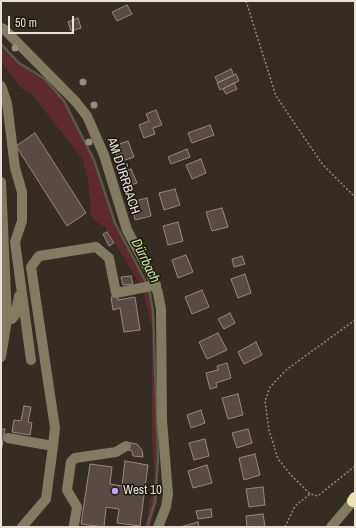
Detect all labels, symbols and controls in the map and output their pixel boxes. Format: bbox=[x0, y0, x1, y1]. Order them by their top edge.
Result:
scale bar bbox=[10, 8, 76, 34]
text: 50 m bbox=[15, 15, 37, 31]
street label: AM DÜRRBACH bbox=[103, 136, 143, 216]
water label: Dürrbach bbox=[127, 236, 163, 286]
place label: West 10 bbox=[123, 483, 162, 499]
marker: West 10 bbox=[110, 486, 120, 496]

